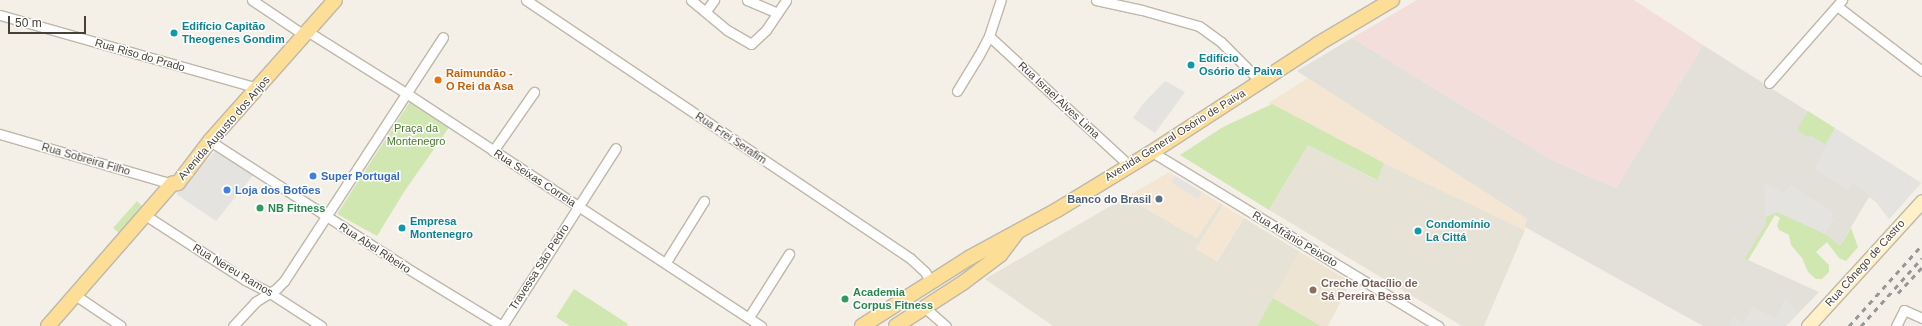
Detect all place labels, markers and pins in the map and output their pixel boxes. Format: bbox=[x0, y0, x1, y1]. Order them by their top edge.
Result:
place label: Edifício Capitão Theogenes Gondim bbox=[182, 20, 285, 46]
marker: Edifício Capitão Theogenes Gondim bbox=[169, 28, 179, 38]
place label: Edifício Osório de Paiva bbox=[1199, 52, 1282, 78]
marker: Edifício Osório de Paiva bbox=[1186, 60, 1196, 70]
place label: Raimundão - O Rei da Asa bbox=[446, 67, 514, 93]
marker: Raimundão - O Rei da Asa bbox=[433, 75, 443, 85]
place label: Super Portugal bbox=[321, 169, 400, 183]
marker: Super Portugal bbox=[308, 171, 318, 181]
place label: Loja dos Botões bbox=[235, 183, 321, 197]
marker: Loja dos Botões bbox=[222, 185, 232, 195]
place label: Banco do Brasil bbox=[1067, 192, 1151, 206]
marker: Banco do Brasil bbox=[1154, 194, 1164, 204]
place label: NB Fitness bbox=[268, 201, 325, 215]
marker: NB Fitness bbox=[255, 203, 265, 213]
place label: Empresa Montenegro bbox=[410, 215, 473, 241]
place label: Condomínio La Cittá bbox=[1426, 218, 1490, 244]
marker: Empresa Montenegro bbox=[397, 223, 407, 233]
marker: Condomínio La Cittá bbox=[1413, 226, 1423, 236]
place label: Creche Otacílio de Sá Pereira Bessa bbox=[1321, 277, 1418, 303]
marker: Creche Otacílio de Sá Pereira Bessa bbox=[1308, 285, 1318, 295]
place label: Academia Corpus Fitness bbox=[853, 286, 933, 312]
marker: Academia Corpus Fitness bbox=[840, 294, 850, 304]

